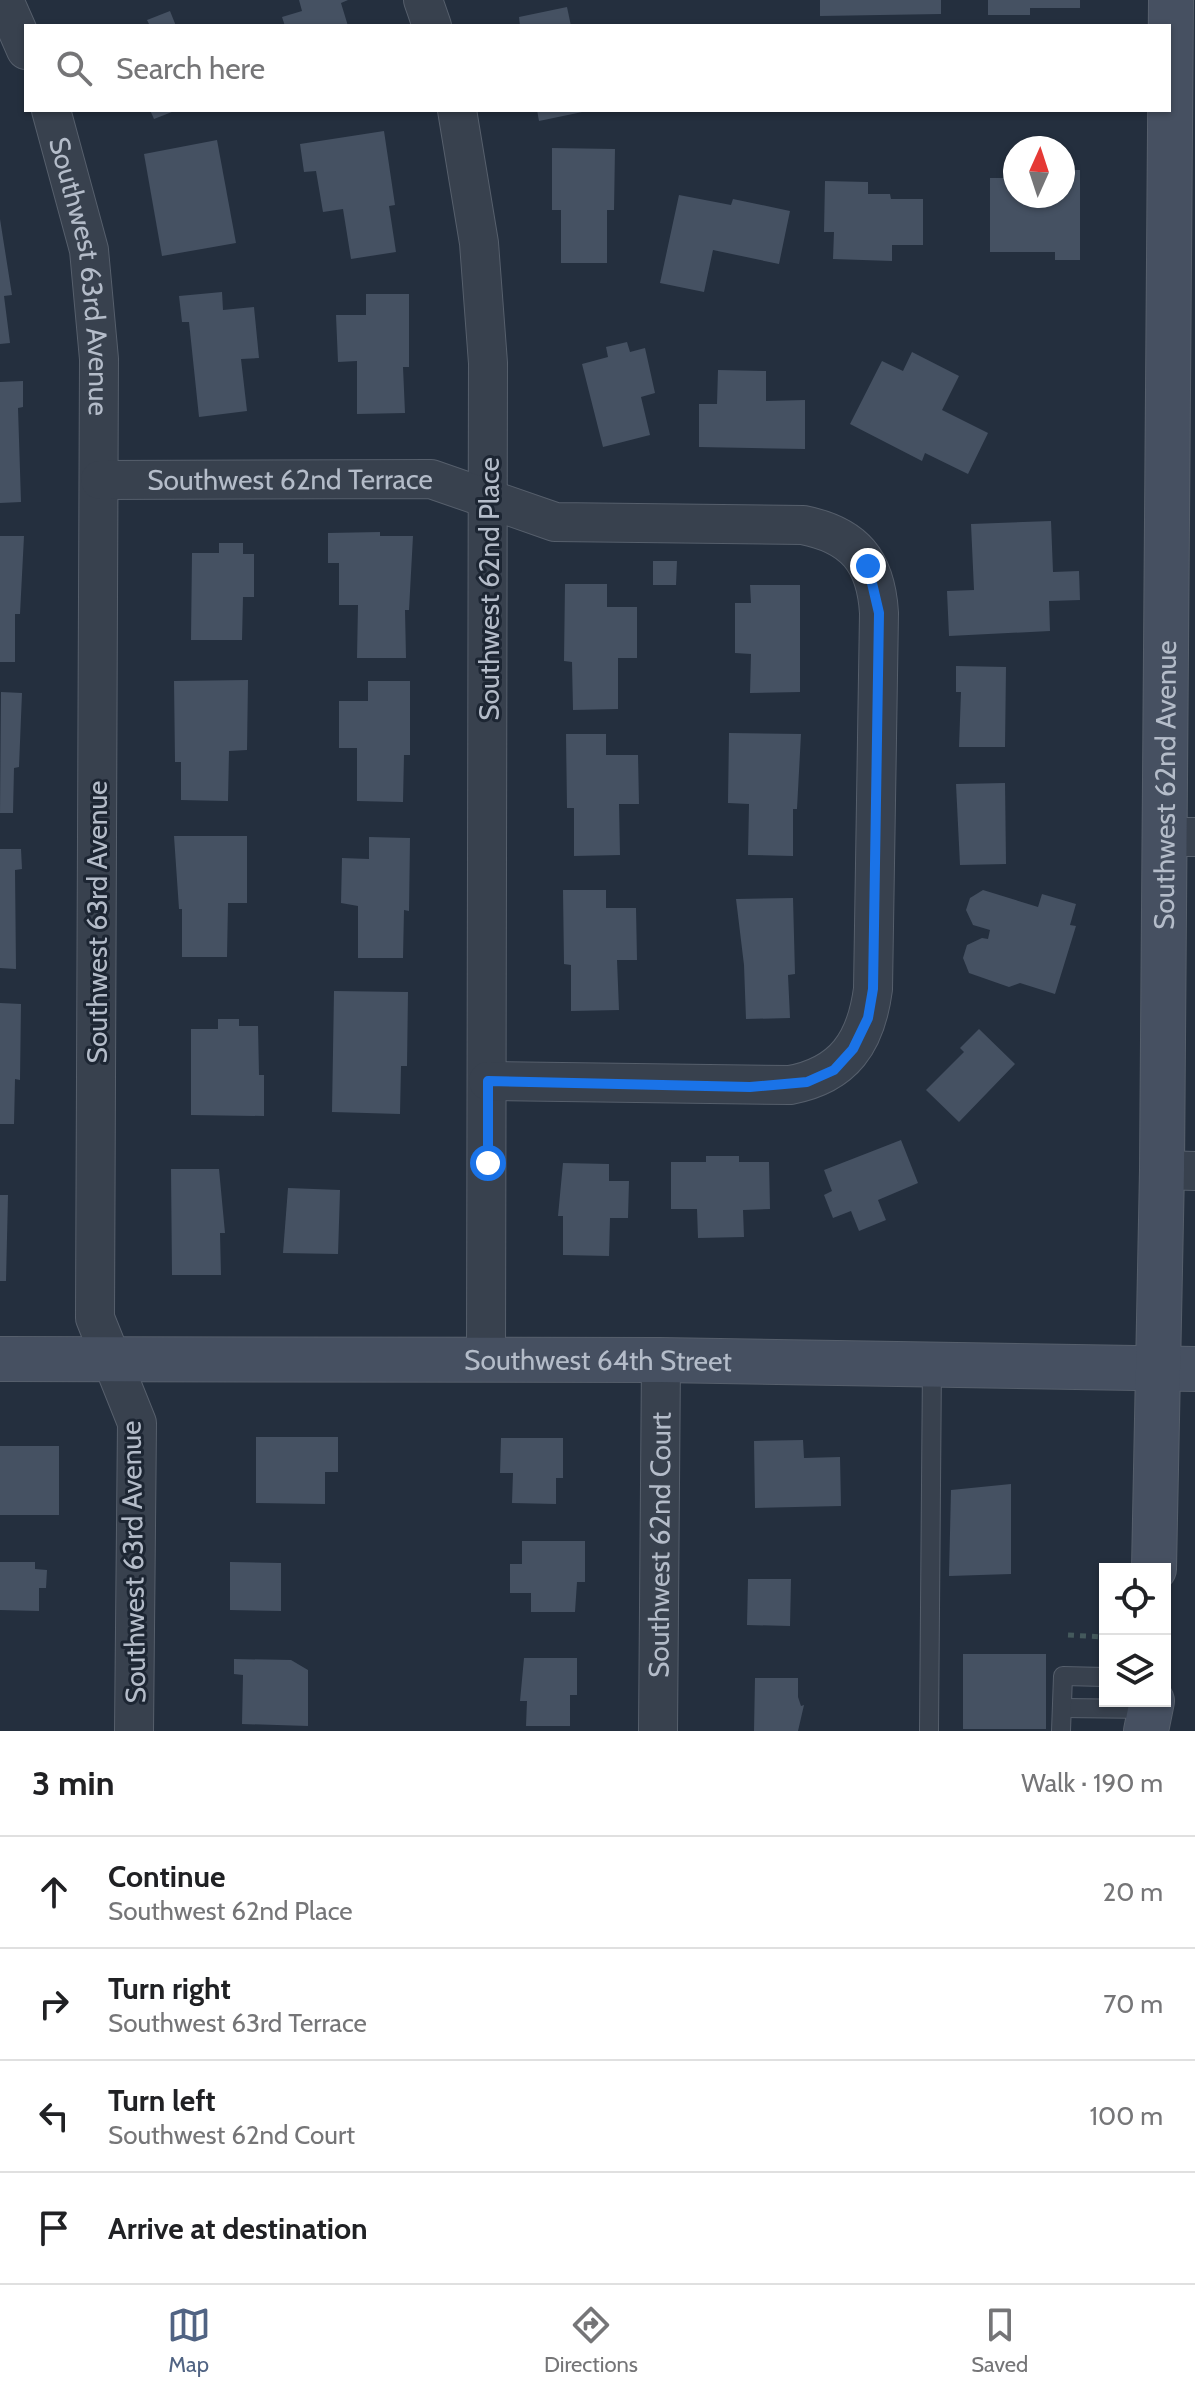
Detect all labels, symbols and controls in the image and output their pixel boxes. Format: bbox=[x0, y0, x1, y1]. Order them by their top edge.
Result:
search box bbox=[24, 24, 1171, 112]
icon: search bbox=[52, 46, 96, 90]
text: Search here bbox=[116, 50, 265, 87]
street label: Southwest 63rd Avenue bbox=[42, 133, 116, 416]
north arrow bbox=[1003, 136, 1075, 208]
street label: Southwest 62nd Place bbox=[472, 457, 506, 721]
street label: Southwest 62nd Terrace bbox=[147, 462, 433, 497]
route end bbox=[850, 548, 886, 584]
street label: Southwest 62nd Avenue bbox=[1147, 640, 1183, 930]
street label: Southwest 63rd Avenue bbox=[80, 781, 114, 1063]
route start bbox=[470, 1145, 506, 1181]
street label: Southwest 64th Street bbox=[464, 1343, 732, 1378]
street label: Southwest 62nd Court bbox=[641, 1412, 678, 1678]
street label: Southwest 63rd Avenue bbox=[114, 1420, 152, 1704]
map controls bbox=[1099, 1563, 1171, 1707]
button: locate bbox=[1099, 1563, 1171, 1635]
button: layers bbox=[1099, 1635, 1171, 1707]
text: 3 min bbox=[32, 1762, 114, 1804]
text: Walk · 190 m bbox=[1021, 1767, 1163, 1799]
text: Continue bbox=[108, 1858, 225, 1895]
icon: ahead bbox=[32, 1870, 76, 1914]
text: 20 m bbox=[1103, 1876, 1163, 1908]
text: Southwest 62nd Place bbox=[108, 1895, 353, 1927]
text: Turn right bbox=[108, 1970, 231, 2007]
icon: right bbox=[32, 1982, 76, 2026]
text: 70 m bbox=[1103, 1988, 1163, 2020]
text: Southwest 63rd Terrace bbox=[108, 2007, 367, 2039]
text: Turn left bbox=[108, 2082, 216, 2119]
icon: left bbox=[32, 2094, 76, 2138]
text: 100 m bbox=[1090, 2100, 1163, 2132]
text: Southwest 62nd Court bbox=[108, 2119, 355, 2151]
icon: arrive bbox=[32, 2206, 76, 2250]
text: Arrive at destination bbox=[108, 2210, 368, 2247]
tab: Map bbox=[167, 2303, 211, 2378]
tab: Directions bbox=[544, 2303, 638, 2378]
tab: Saved bbox=[971, 2303, 1028, 2378]

